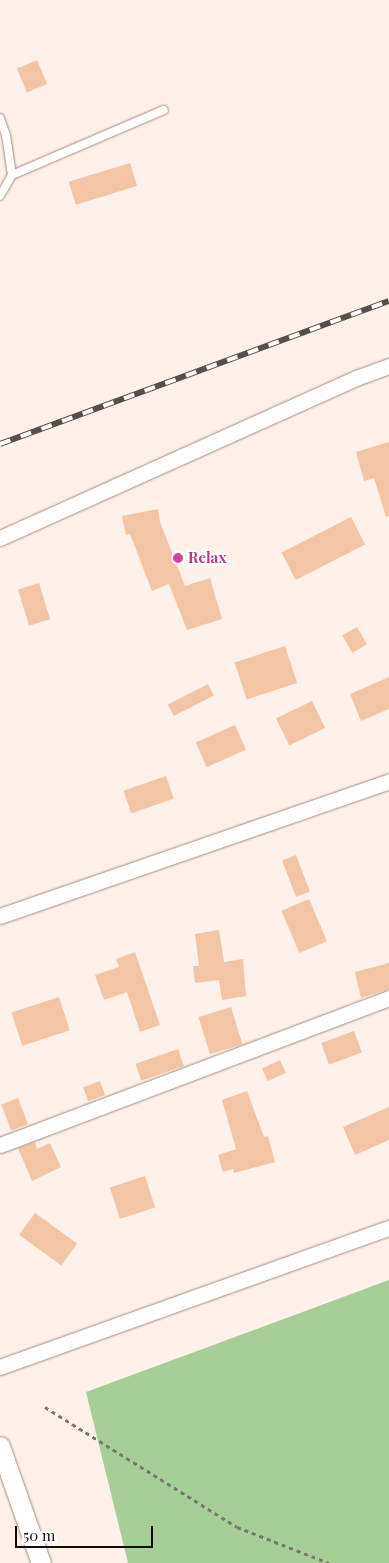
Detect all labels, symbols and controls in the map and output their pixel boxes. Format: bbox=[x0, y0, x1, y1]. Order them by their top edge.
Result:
place label: Relax bbox=[188, 549, 226, 567]
marker: Relax bbox=[172, 552, 184, 564]
scale bar bbox=[18, 1516, 155, 1548]
text: 50 m bbox=[23, 1525, 55, 1545]

